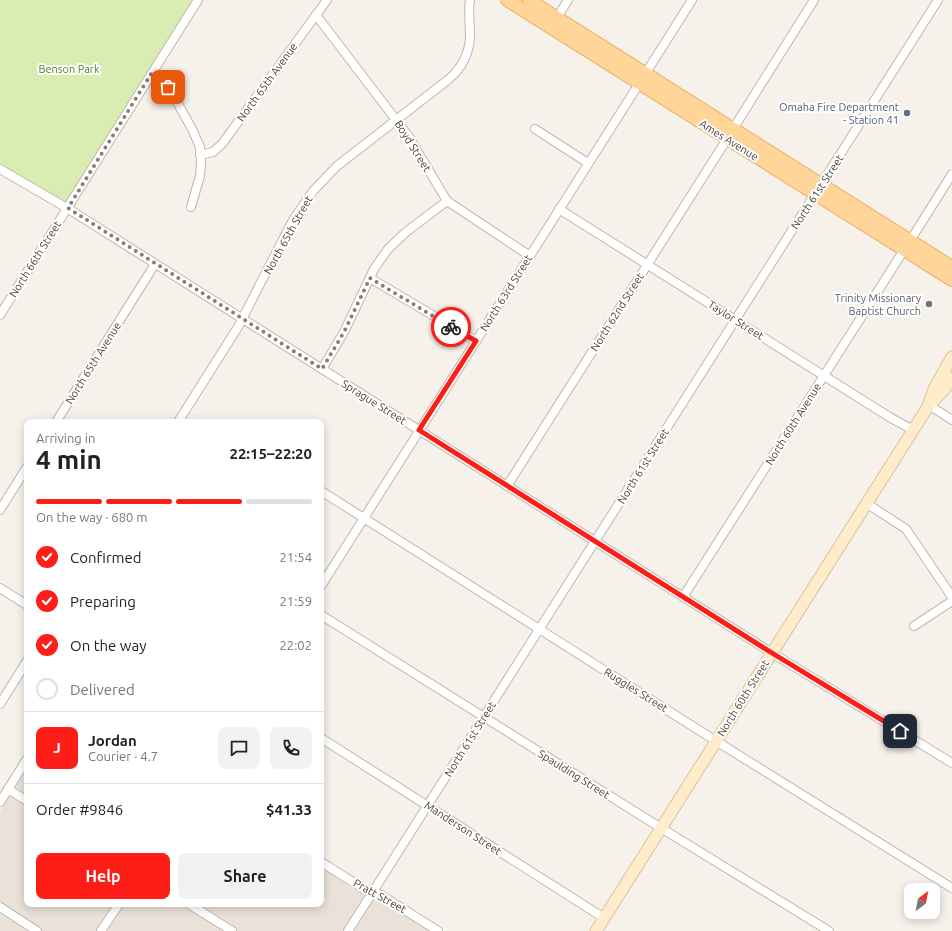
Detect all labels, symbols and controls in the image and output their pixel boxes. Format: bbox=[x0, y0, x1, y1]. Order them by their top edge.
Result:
street label: North 65th Avenue bbox=[234, 40, 300, 124]
park label: Benson Park bbox=[38, 63, 100, 75]
pin bbox=[151, 70, 185, 104]
icon: bag bbox=[157, 76, 179, 98]
place label: Omaha Fire Department - Station 41 bbox=[779, 101, 900, 126]
marker: Omaha Fire Department - Station 41 bbox=[902, 108, 912, 118]
street label: Ames Avenue bbox=[697, 117, 761, 163]
street label: Boyd Street bbox=[392, 118, 434, 174]
street label: North 61st Street bbox=[788, 152, 846, 231]
street label: North 65th Street bbox=[261, 193, 315, 276]
street label: North 66th Street bbox=[7, 218, 64, 299]
street label: North 63rd Street bbox=[478, 252, 535, 333]
street label: North 62nd Street bbox=[588, 270, 646, 353]
place label: Trinity Missionary Baptist Church bbox=[835, 292, 922, 317]
street label: Taylor Street bbox=[706, 298, 767, 342]
marker: Trinity Missionary Baptist Church bbox=[924, 299, 934, 309]
courier bbox=[431, 307, 471, 347]
icon: bike bbox=[440, 316, 462, 338]
street label: North 65th Avenue bbox=[63, 320, 123, 406]
street label: Sprague Street bbox=[339, 377, 409, 427]
street label: North 60th Avenue bbox=[763, 381, 823, 467]
street label: North 61st Street bbox=[615, 426, 671, 506]
text: Arriving in bbox=[36, 431, 95, 445]
text: 4 min bbox=[36, 445, 102, 474]
text: 22:15–22:20 bbox=[229, 445, 312, 462]
text: On the way · 680 m bbox=[36, 510, 148, 524]
icon: check bbox=[36, 546, 58, 568]
text: Confirmed bbox=[70, 549, 142, 566]
text: 21:54 bbox=[279, 550, 312, 564]
icon: check bbox=[36, 590, 58, 612]
text: Preparing bbox=[70, 593, 136, 610]
text: 21:59 bbox=[279, 594, 312, 608]
icon: check bbox=[36, 634, 58, 656]
text: On the way bbox=[70, 637, 146, 654]
text: 22:02 bbox=[279, 638, 312, 652]
street label: North 60th Street bbox=[715, 657, 772, 738]
street label: Ruggles Street bbox=[602, 666, 671, 715]
text: Delivered bbox=[70, 681, 135, 698]
street label: North 61st Street bbox=[442, 699, 498, 779]
pin bbox=[883, 714, 917, 748]
icon: home bbox=[889, 720, 911, 742]
button: chat bbox=[218, 727, 260, 769]
button: phone bbox=[270, 727, 312, 769]
text: Jordan bbox=[88, 732, 137, 749]
text: J bbox=[53, 739, 61, 756]
street label: Spaulding Street bbox=[536, 747, 613, 801]
text: Courier · 4.7 bbox=[88, 749, 158, 763]
street label: Manderson Street bbox=[422, 799, 504, 858]
text: Order #9846 bbox=[36, 801, 123, 818]
text: $41.33 bbox=[266, 801, 312, 818]
button: Help bbox=[36, 853, 170, 899]
button: Share bbox=[178, 853, 312, 899]
street label: Pratt Street bbox=[352, 877, 409, 916]
north arrow bbox=[904, 883, 940, 919]
map controls bbox=[904, 883, 940, 919]

